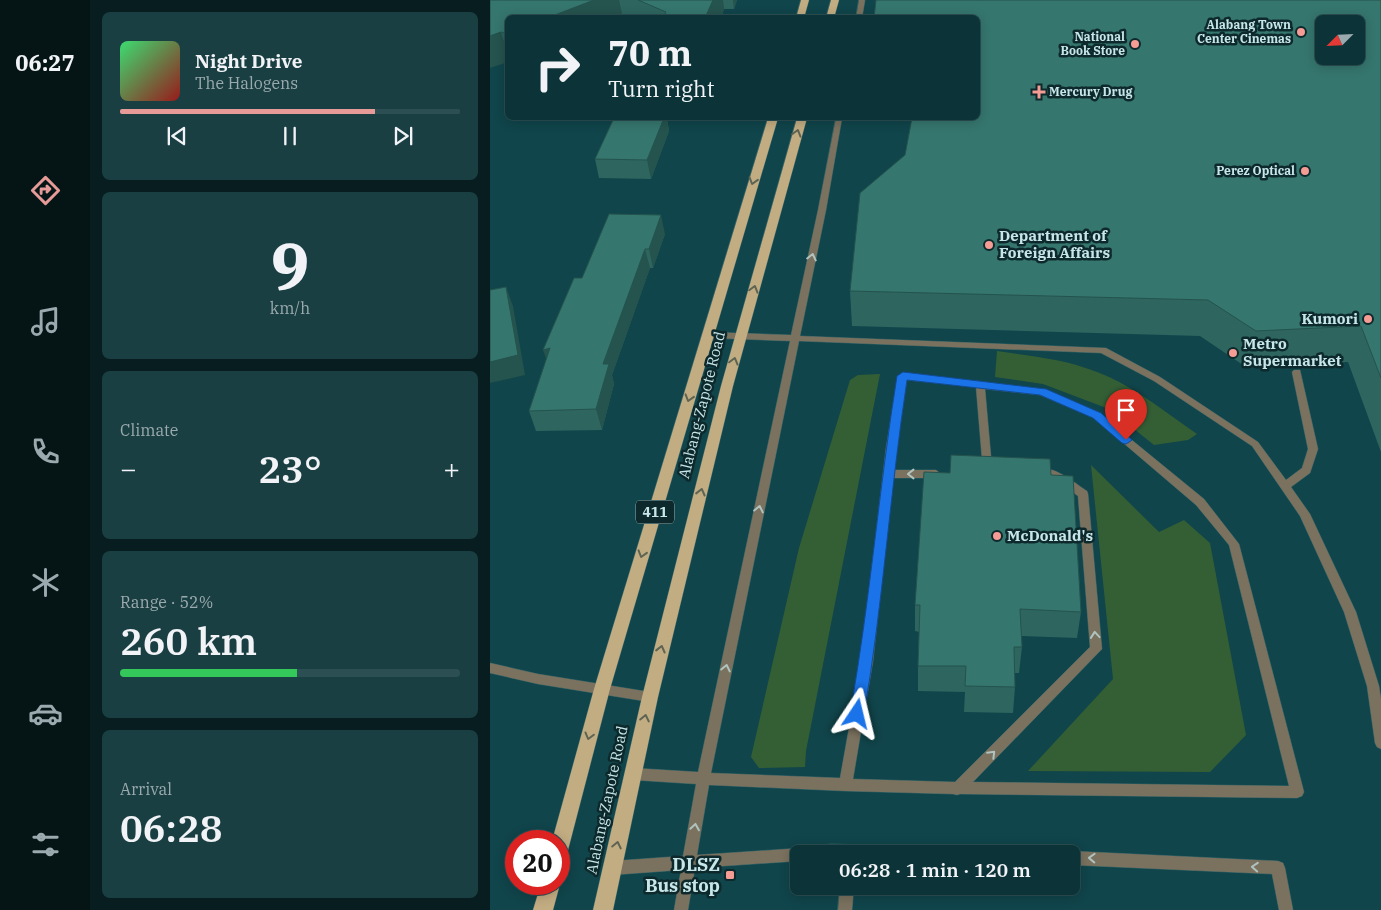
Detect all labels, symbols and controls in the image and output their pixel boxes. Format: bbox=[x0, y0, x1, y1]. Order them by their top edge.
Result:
north arrow bbox=[1315, 15, 1365, 65]
map controls bbox=[1315, 15, 1365, 65]
place label: Alabang Town Center Cinemas bbox=[1197, 17, 1291, 46]
marker: Alabang Town Center Cinemas bbox=[1295, 26, 1307, 38]
place label: National Book Store bbox=[1060, 29, 1125, 58]
text: 70 m bbox=[608, 30, 692, 76]
icon: right bbox=[525, 35, 590, 100]
marker: National Book Store bbox=[1129, 38, 1141, 50]
text: 06:27 bbox=[15, 48, 75, 77]
text: Night Drive bbox=[195, 49, 303, 73]
text: The Halogens bbox=[195, 73, 298, 93]
text: Turn right bbox=[608, 74, 715, 103]
place label: Mercury Drug bbox=[1049, 84, 1132, 99]
marker: Mercury Drug bbox=[1033, 86, 1045, 98]
icon: previous bbox=[163, 122, 191, 150]
icon: pause bbox=[276, 122, 304, 150]
icon: next bbox=[389, 122, 417, 150]
one-way arrow bbox=[792, 129, 802, 137]
place label: Perez Optical bbox=[1216, 163, 1295, 178]
marker: Perez Optical bbox=[1299, 165, 1311, 177]
icon: directions bbox=[28, 173, 63, 208]
one-way arrow bbox=[749, 176, 759, 184]
text: 9 bbox=[270, 223, 310, 308]
place label: Department of Foreign Affairs bbox=[999, 226, 1110, 262]
marker: Department of Foreign Affairs bbox=[983, 239, 995, 251]
one-way arrow bbox=[806, 253, 817, 262]
one-way arrow bbox=[748, 286, 758, 294]
text: km/h bbox=[270, 298, 310, 318]
icon: music bbox=[28, 304, 63, 339]
place label: Kumori bbox=[1301, 309, 1358, 328]
marker: Kumori bbox=[1362, 313, 1374, 325]
street label: Alabang-Zapote Road bbox=[674, 329, 729, 480]
place label: Metro Supermarket bbox=[1243, 334, 1342, 370]
marker: Metro Supermarket bbox=[1227, 347, 1239, 359]
one-way arrow bbox=[728, 358, 738, 366]
pin bbox=[1105, 389, 1147, 440]
one-way arrow bbox=[684, 394, 694, 402]
icon: arrive bbox=[1112, 396, 1140, 424]
text: Climate bbox=[120, 420, 178, 440]
icon: phone bbox=[28, 434, 63, 469]
text: 23° bbox=[258, 444, 322, 493]
text: − bbox=[120, 450, 137, 487]
text: + bbox=[443, 450, 460, 487]
one-way arrow bbox=[907, 469, 914, 479]
one-way arrow bbox=[695, 488, 705, 496]
road number: 411 bbox=[636, 501, 674, 524]
one-way arrow bbox=[753, 504, 763, 513]
place label: McDonald's bbox=[1007, 526, 1093, 545]
marker: McDonald's bbox=[991, 530, 1003, 542]
one-way arrow bbox=[638, 549, 648, 557]
icon: climate bbox=[28, 565, 63, 600]
text: Range · 52% bbox=[120, 592, 213, 612]
text: 260 km bbox=[120, 616, 257, 665]
one-way arrow bbox=[1090, 630, 1101, 638]
one-way arrow bbox=[655, 645, 666, 654]
one-way arrow bbox=[720, 664, 731, 672]
position arrow bbox=[830, 687, 882, 739]
icon: car bbox=[28, 696, 63, 731]
one-way arrow bbox=[639, 714, 650, 723]
street label: Alabang-Zapote Road bbox=[582, 724, 632, 876]
one-way arrow bbox=[585, 731, 595, 739]
one-way arrow bbox=[986, 751, 995, 760]
text: Arrival bbox=[120, 779, 172, 799]
text: 06:28 bbox=[120, 803, 223, 852]
one-way arrow bbox=[689, 823, 700, 831]
icon: filters bbox=[28, 827, 63, 862]
speed limit sign: 20 bbox=[505, 830, 570, 895]
one-way arrow bbox=[611, 841, 622, 850]
place label: DLSZ Bus stop bbox=[645, 853, 720, 897]
one-way arrow bbox=[1088, 853, 1096, 864]
text: 06:28 · 1 min · 120 m bbox=[839, 858, 1031, 882]
one-way arrow bbox=[1250, 861, 1258, 872]
marker: DLSZ Bus stop bbox=[724, 869, 736, 881]

